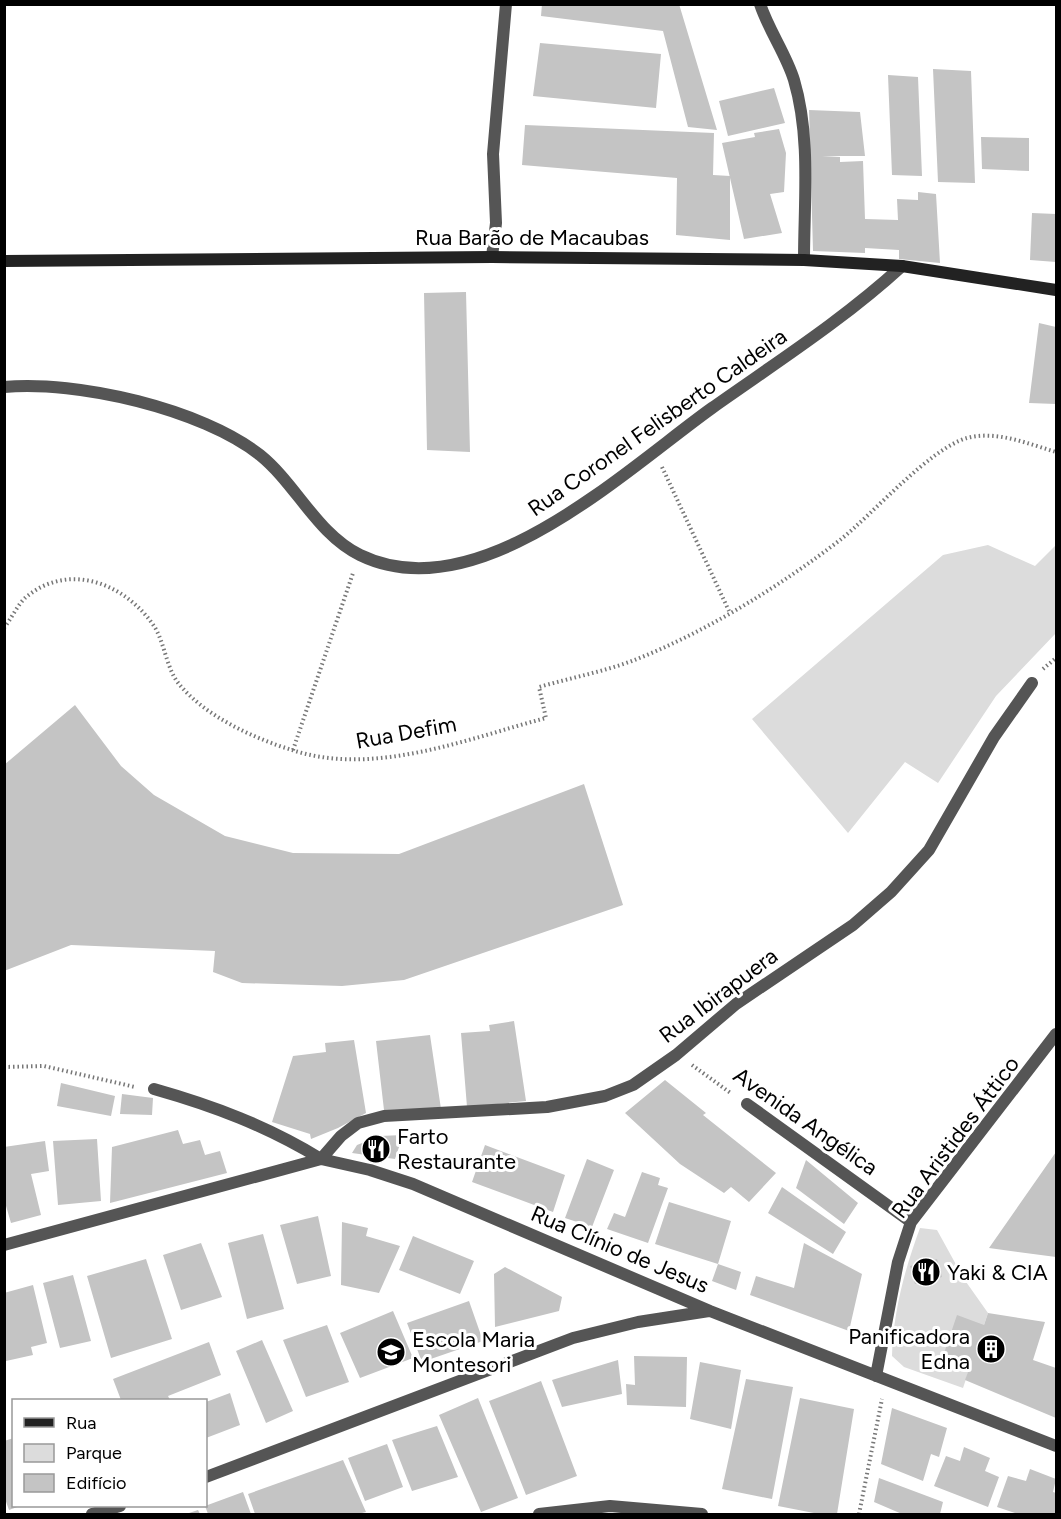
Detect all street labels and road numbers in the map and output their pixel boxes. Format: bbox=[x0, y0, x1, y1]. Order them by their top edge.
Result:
street label: Rua Barão de Macaubas bbox=[415, 224, 649, 251]
street label: Rua Coronel Felisberto Caldeira bbox=[523, 323, 792, 522]
street label: Rua Defim bbox=[354, 710, 459, 755]
street label: Rua Ibirapuera bbox=[654, 942, 783, 1049]
street label: Rua Aristides Áttico bbox=[886, 1051, 1025, 1224]
street label: Avenida Angélica bbox=[728, 1062, 883, 1181]
street label: Rua Clínio de Jesus bbox=[527, 1200, 713, 1299]

